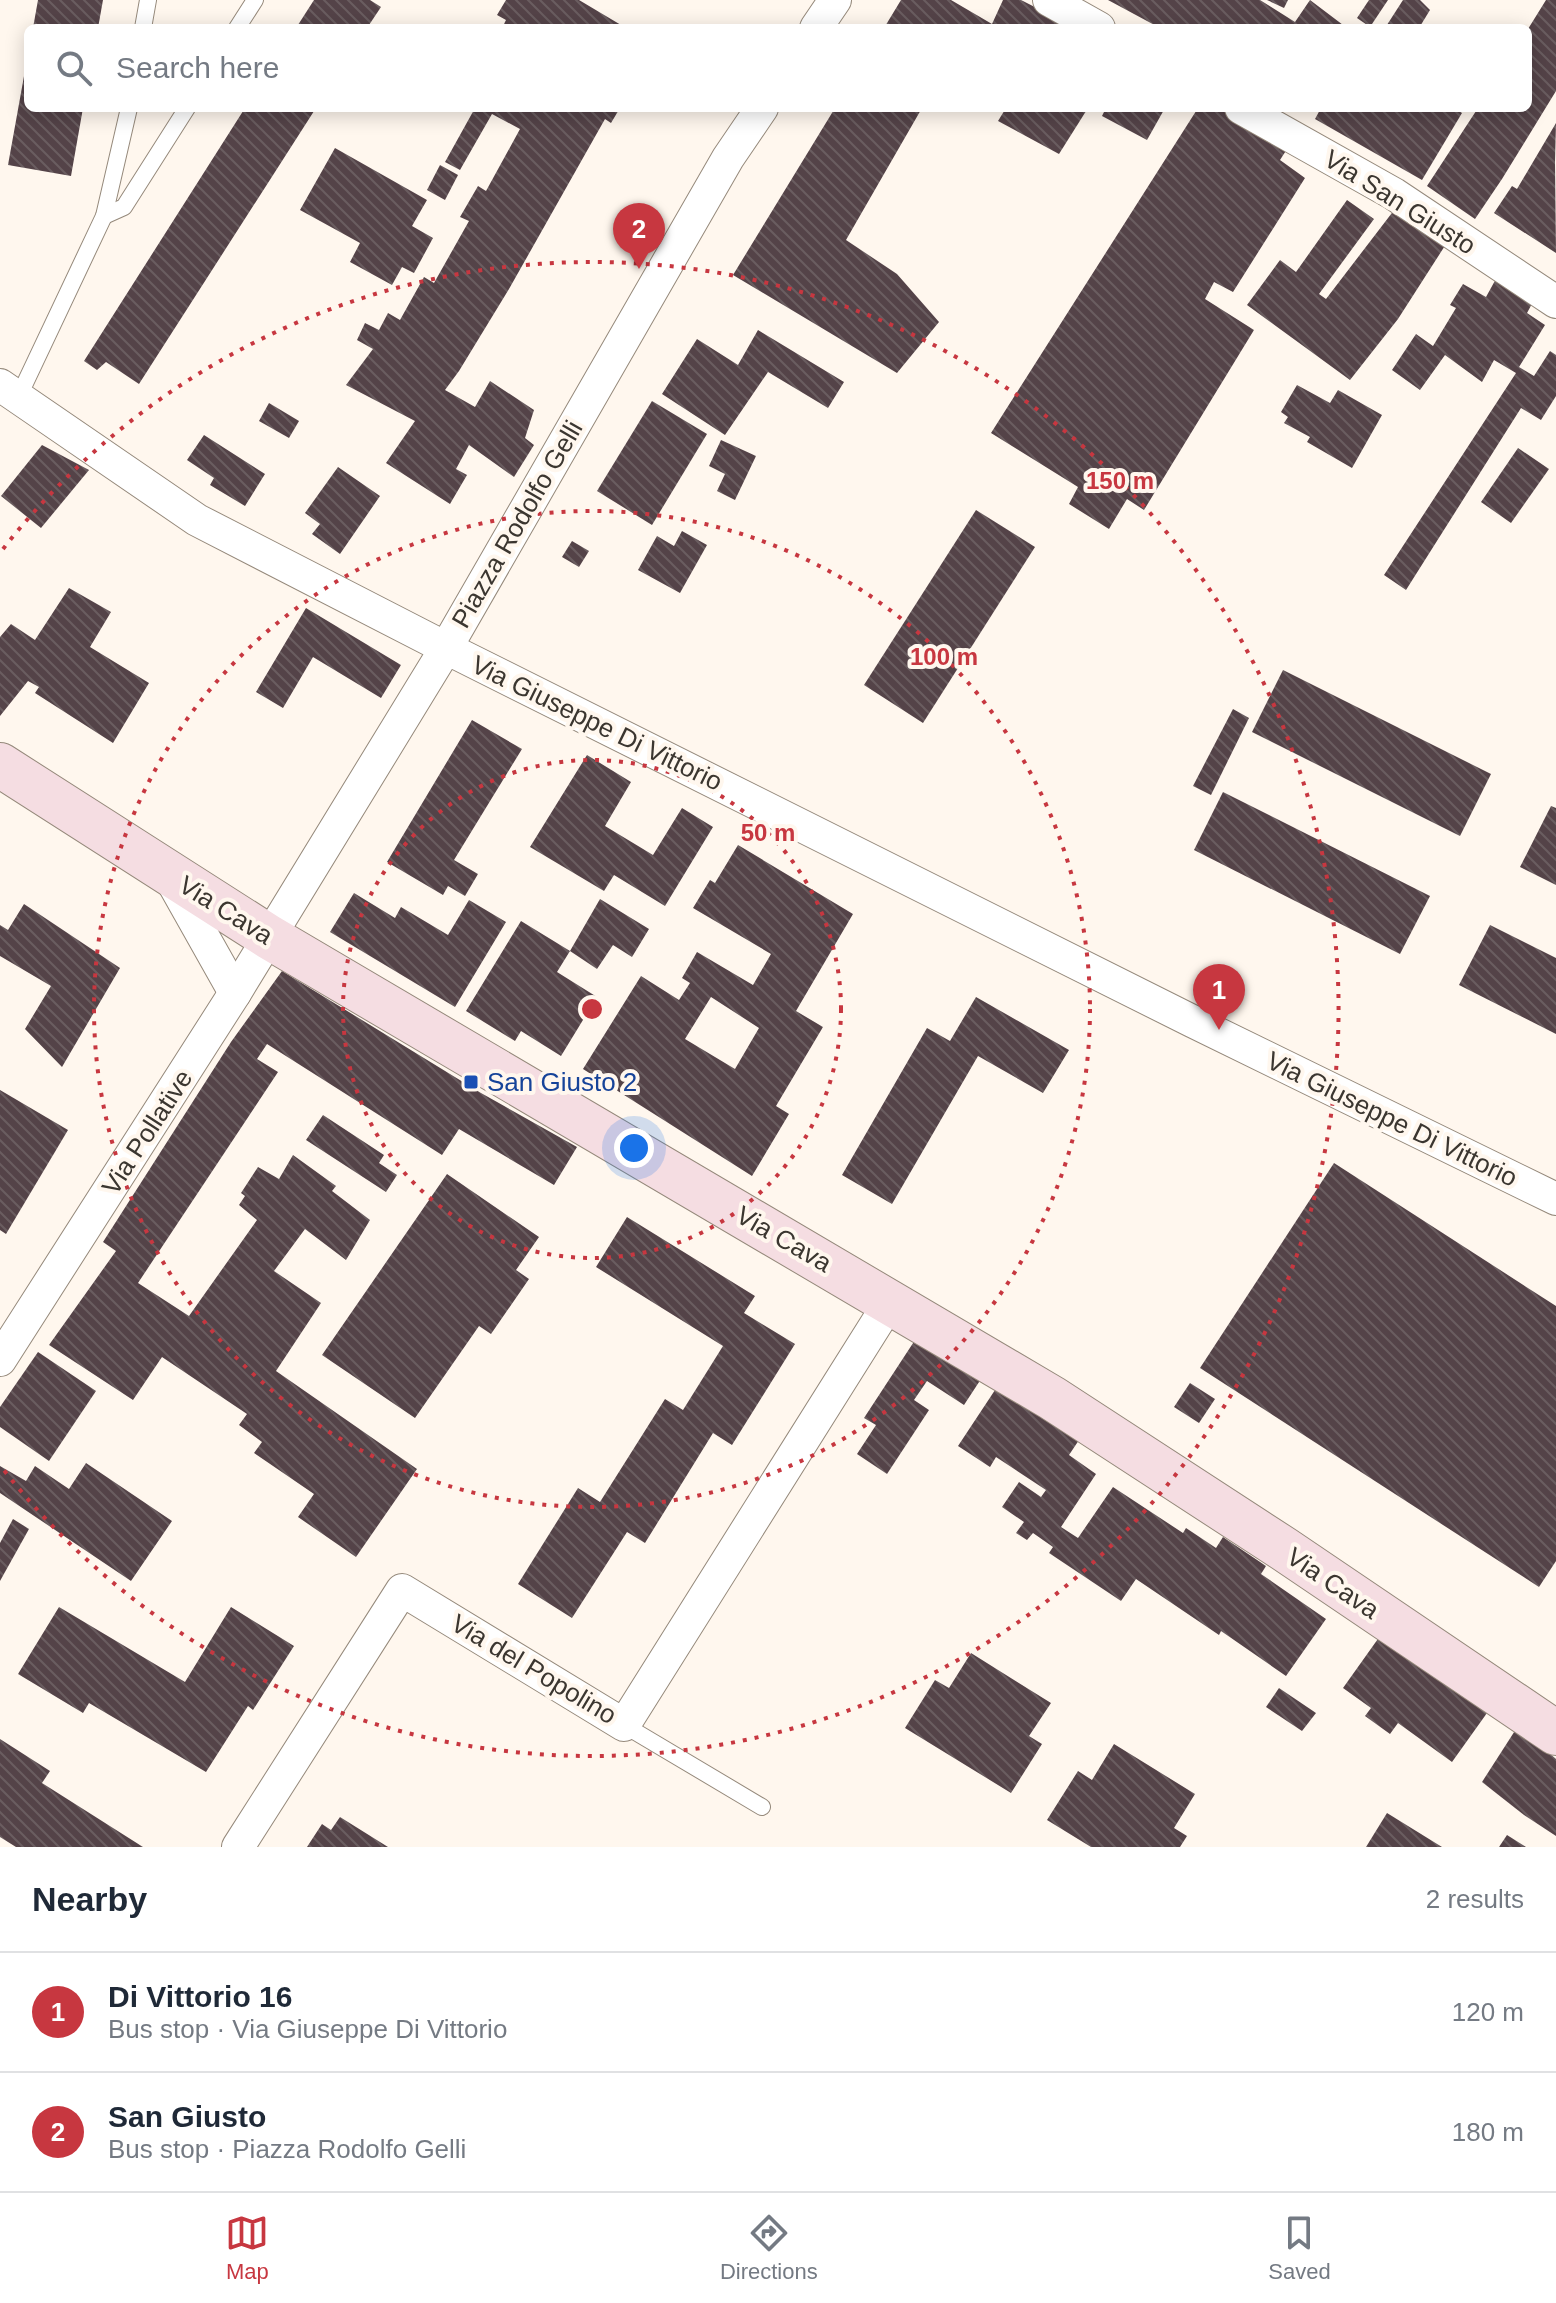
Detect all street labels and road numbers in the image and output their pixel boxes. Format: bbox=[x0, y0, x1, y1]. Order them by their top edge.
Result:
street label: Via San Giusto bbox=[1319, 143, 1481, 261]
street label: Piazza Rodolfo Gelli bbox=[445, 415, 589, 633]
street label: Via Giuseppe Di Vittorio bbox=[467, 649, 727, 797]
street label: Via Cava bbox=[174, 869, 279, 951]
street label: Via Giuseppe Di Vittorio bbox=[1262, 1045, 1522, 1193]
street label: Via Pollative bbox=[96, 1064, 198, 1200]
street label: Via Cava bbox=[731, 1200, 837, 1279]
street label: Via Cava bbox=[1281, 1541, 1385, 1625]
street label: Via del Popolino bbox=[446, 1608, 622, 1730]

